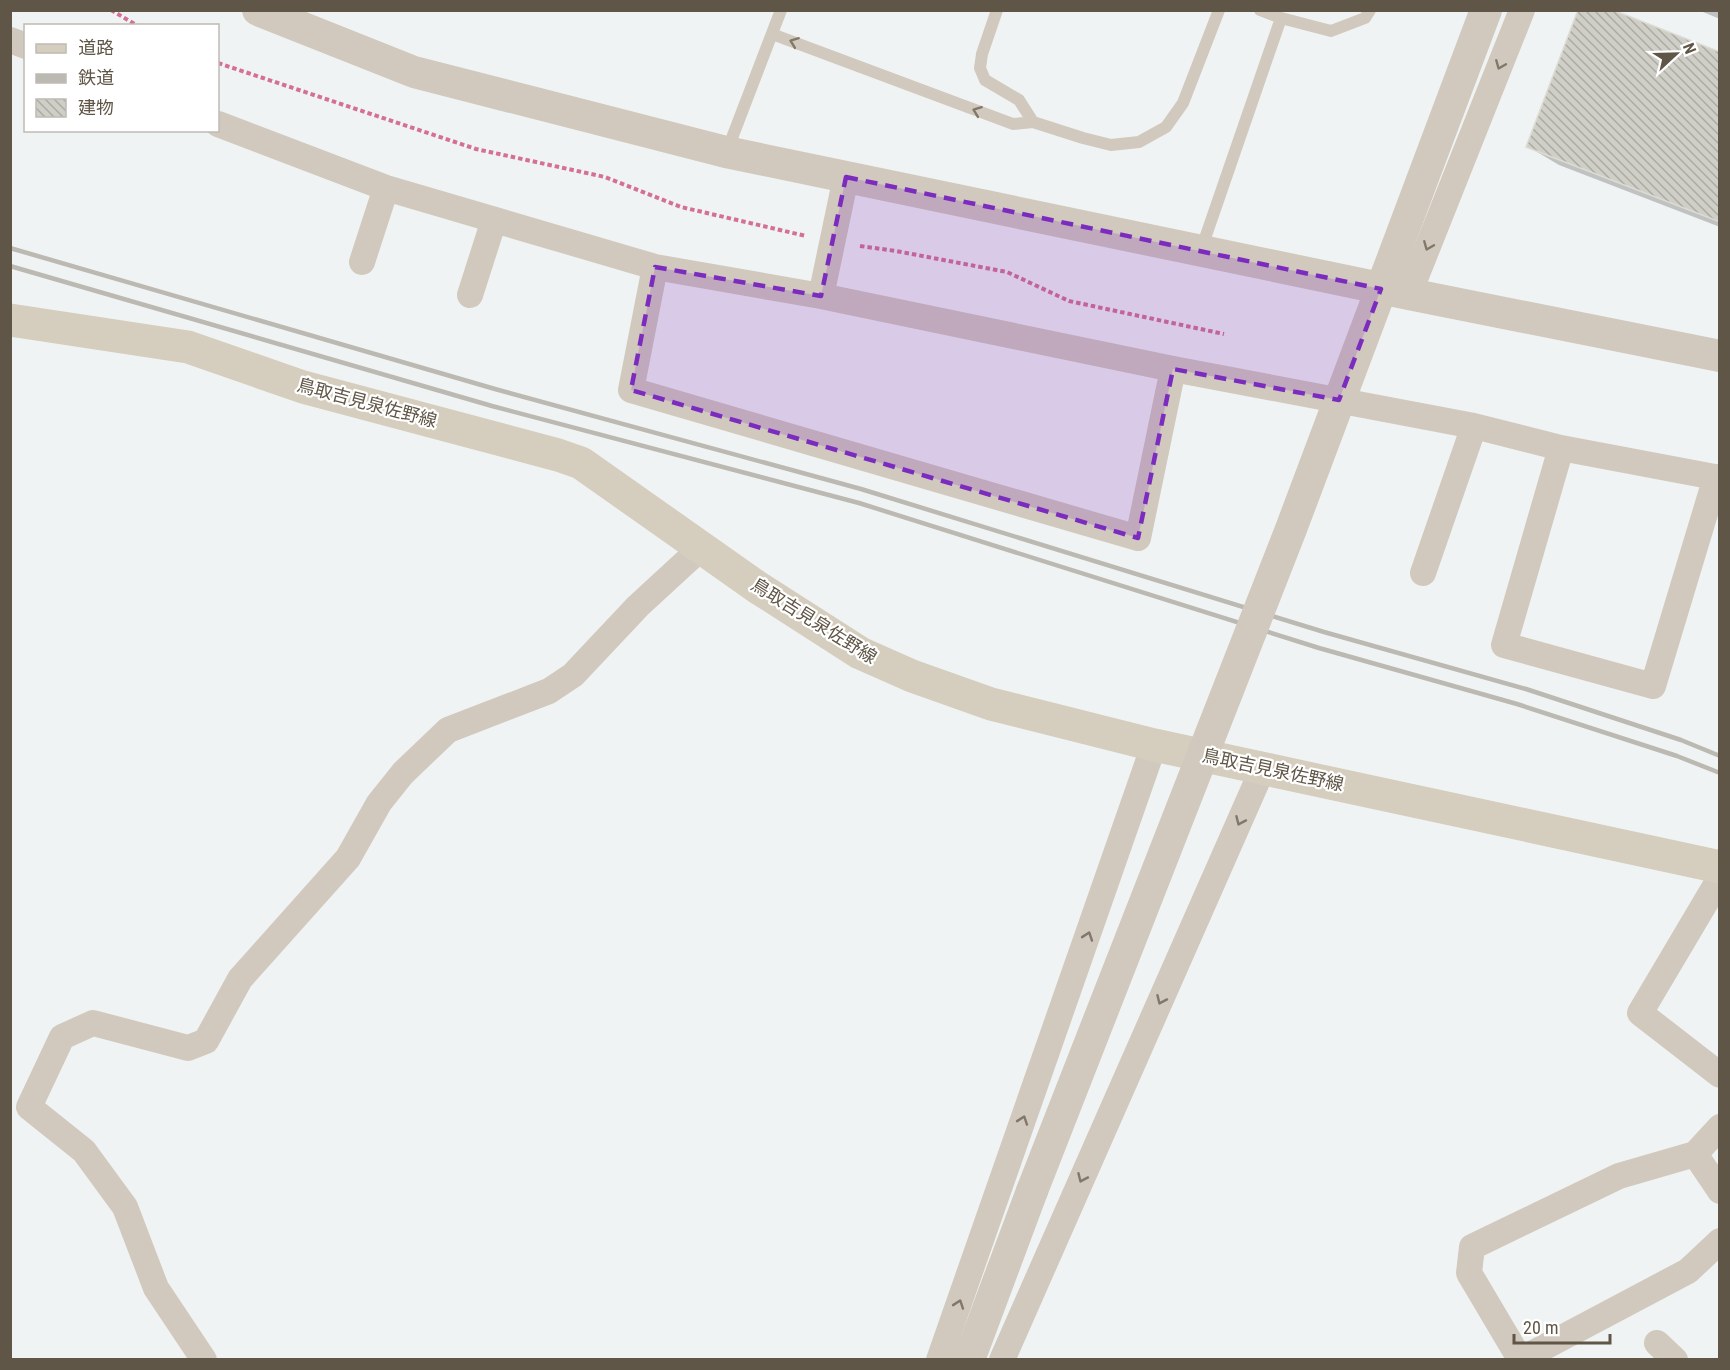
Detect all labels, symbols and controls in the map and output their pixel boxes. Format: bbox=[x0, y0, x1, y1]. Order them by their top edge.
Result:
legend bbox=[24, 24, 219, 132]
north arrow bbox=[1646, 24, 1706, 84]
text: 道路 bbox=[78, 37, 114, 58]
one-way arrow bbox=[789, 37, 800, 50]
text: N bbox=[1679, 40, 1700, 57]
one-way arrow bbox=[1495, 59, 1507, 70]
text: 鉄道 bbox=[78, 67, 114, 88]
text: 建物 bbox=[78, 97, 114, 118]
one-way arrow bbox=[972, 105, 983, 118]
one-way arrow bbox=[1422, 240, 1435, 251]
street label: 鳥取吉見泉佐野線 bbox=[295, 374, 439, 431]
street label: 鳥取吉見泉佐野線 bbox=[748, 574, 881, 668]
street label: 鳥取吉見泉佐野線 bbox=[1200, 744, 1346, 795]
one-way arrow bbox=[1235, 815, 1247, 826]
one-way arrow bbox=[1080, 931, 1093, 942]
one-way arrow bbox=[1156, 993, 1168, 1004]
one-way arrow bbox=[1016, 1115, 1029, 1126]
one-way arrow bbox=[1077, 1172, 1089, 1183]
one-way arrow bbox=[951, 1299, 964, 1310]
scale bar bbox=[1514, 1307, 1610, 1345]
text: 20 m bbox=[1523, 1317, 1558, 1338]

